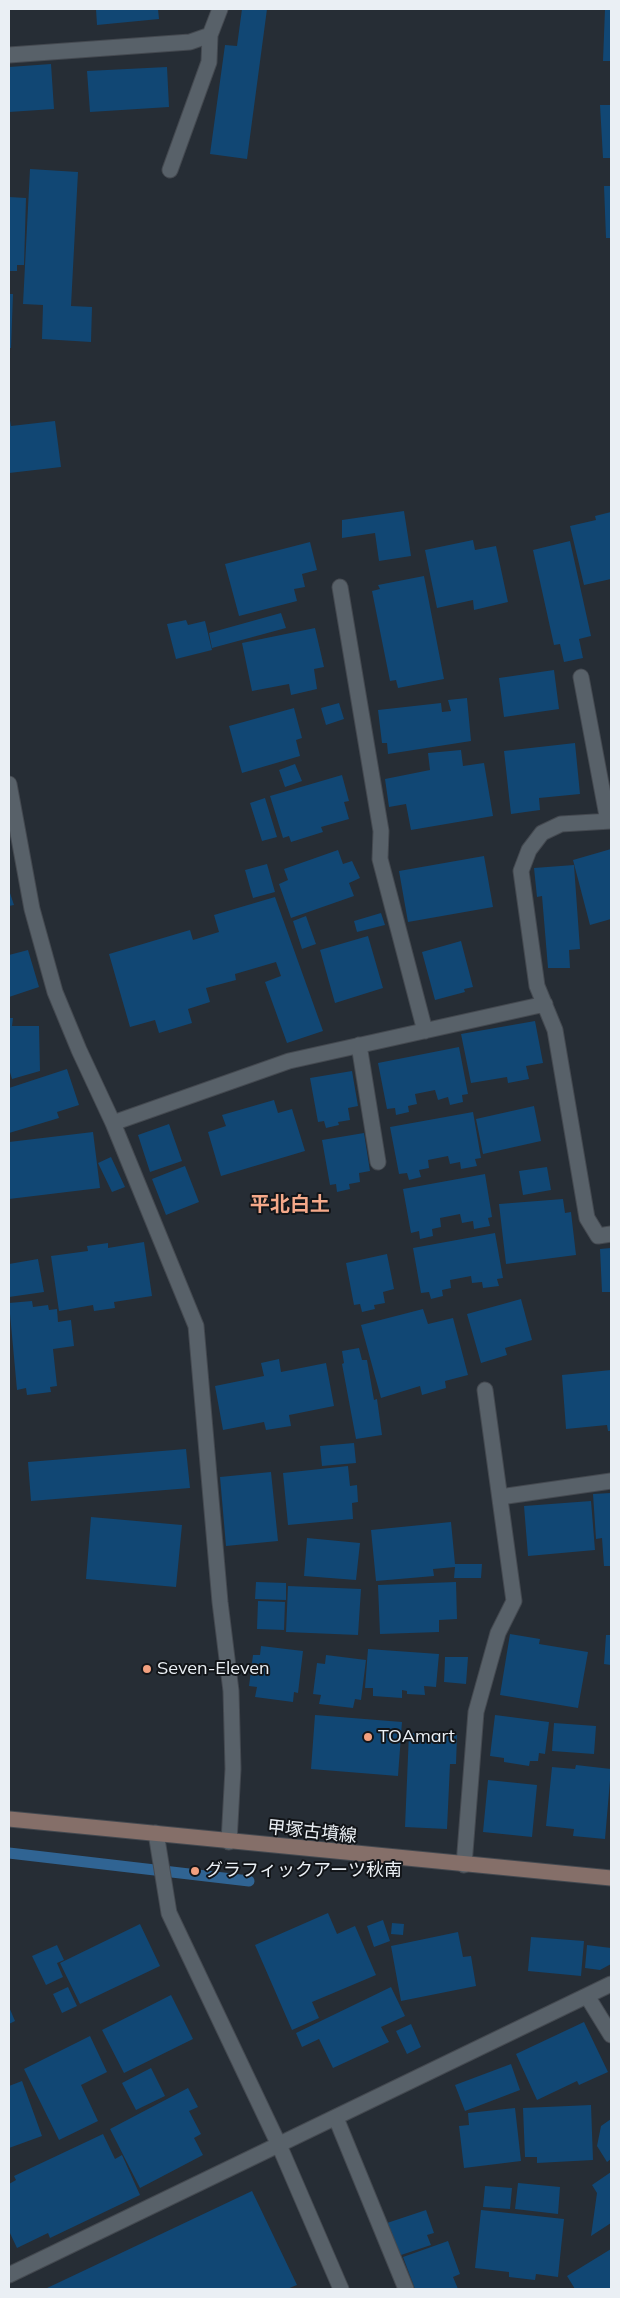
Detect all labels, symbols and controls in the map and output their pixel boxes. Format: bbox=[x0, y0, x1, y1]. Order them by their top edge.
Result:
district label: 平北白土 bbox=[250, 1193, 330, 1217]
place label: Seven-Eleven bbox=[157, 1658, 270, 1680]
marker: Seven-Eleven bbox=[141, 1663, 153, 1675]
place label: TOAmart bbox=[378, 1726, 455, 1748]
marker: TOAmart bbox=[362, 1731, 374, 1743]
street label: 甲塚古墳線 bbox=[266, 1817, 358, 1847]
place label: グラフィックアーツ秋南 bbox=[205, 1860, 402, 1882]
marker: グラフィックアーツ秋南 bbox=[189, 1865, 201, 1877]

